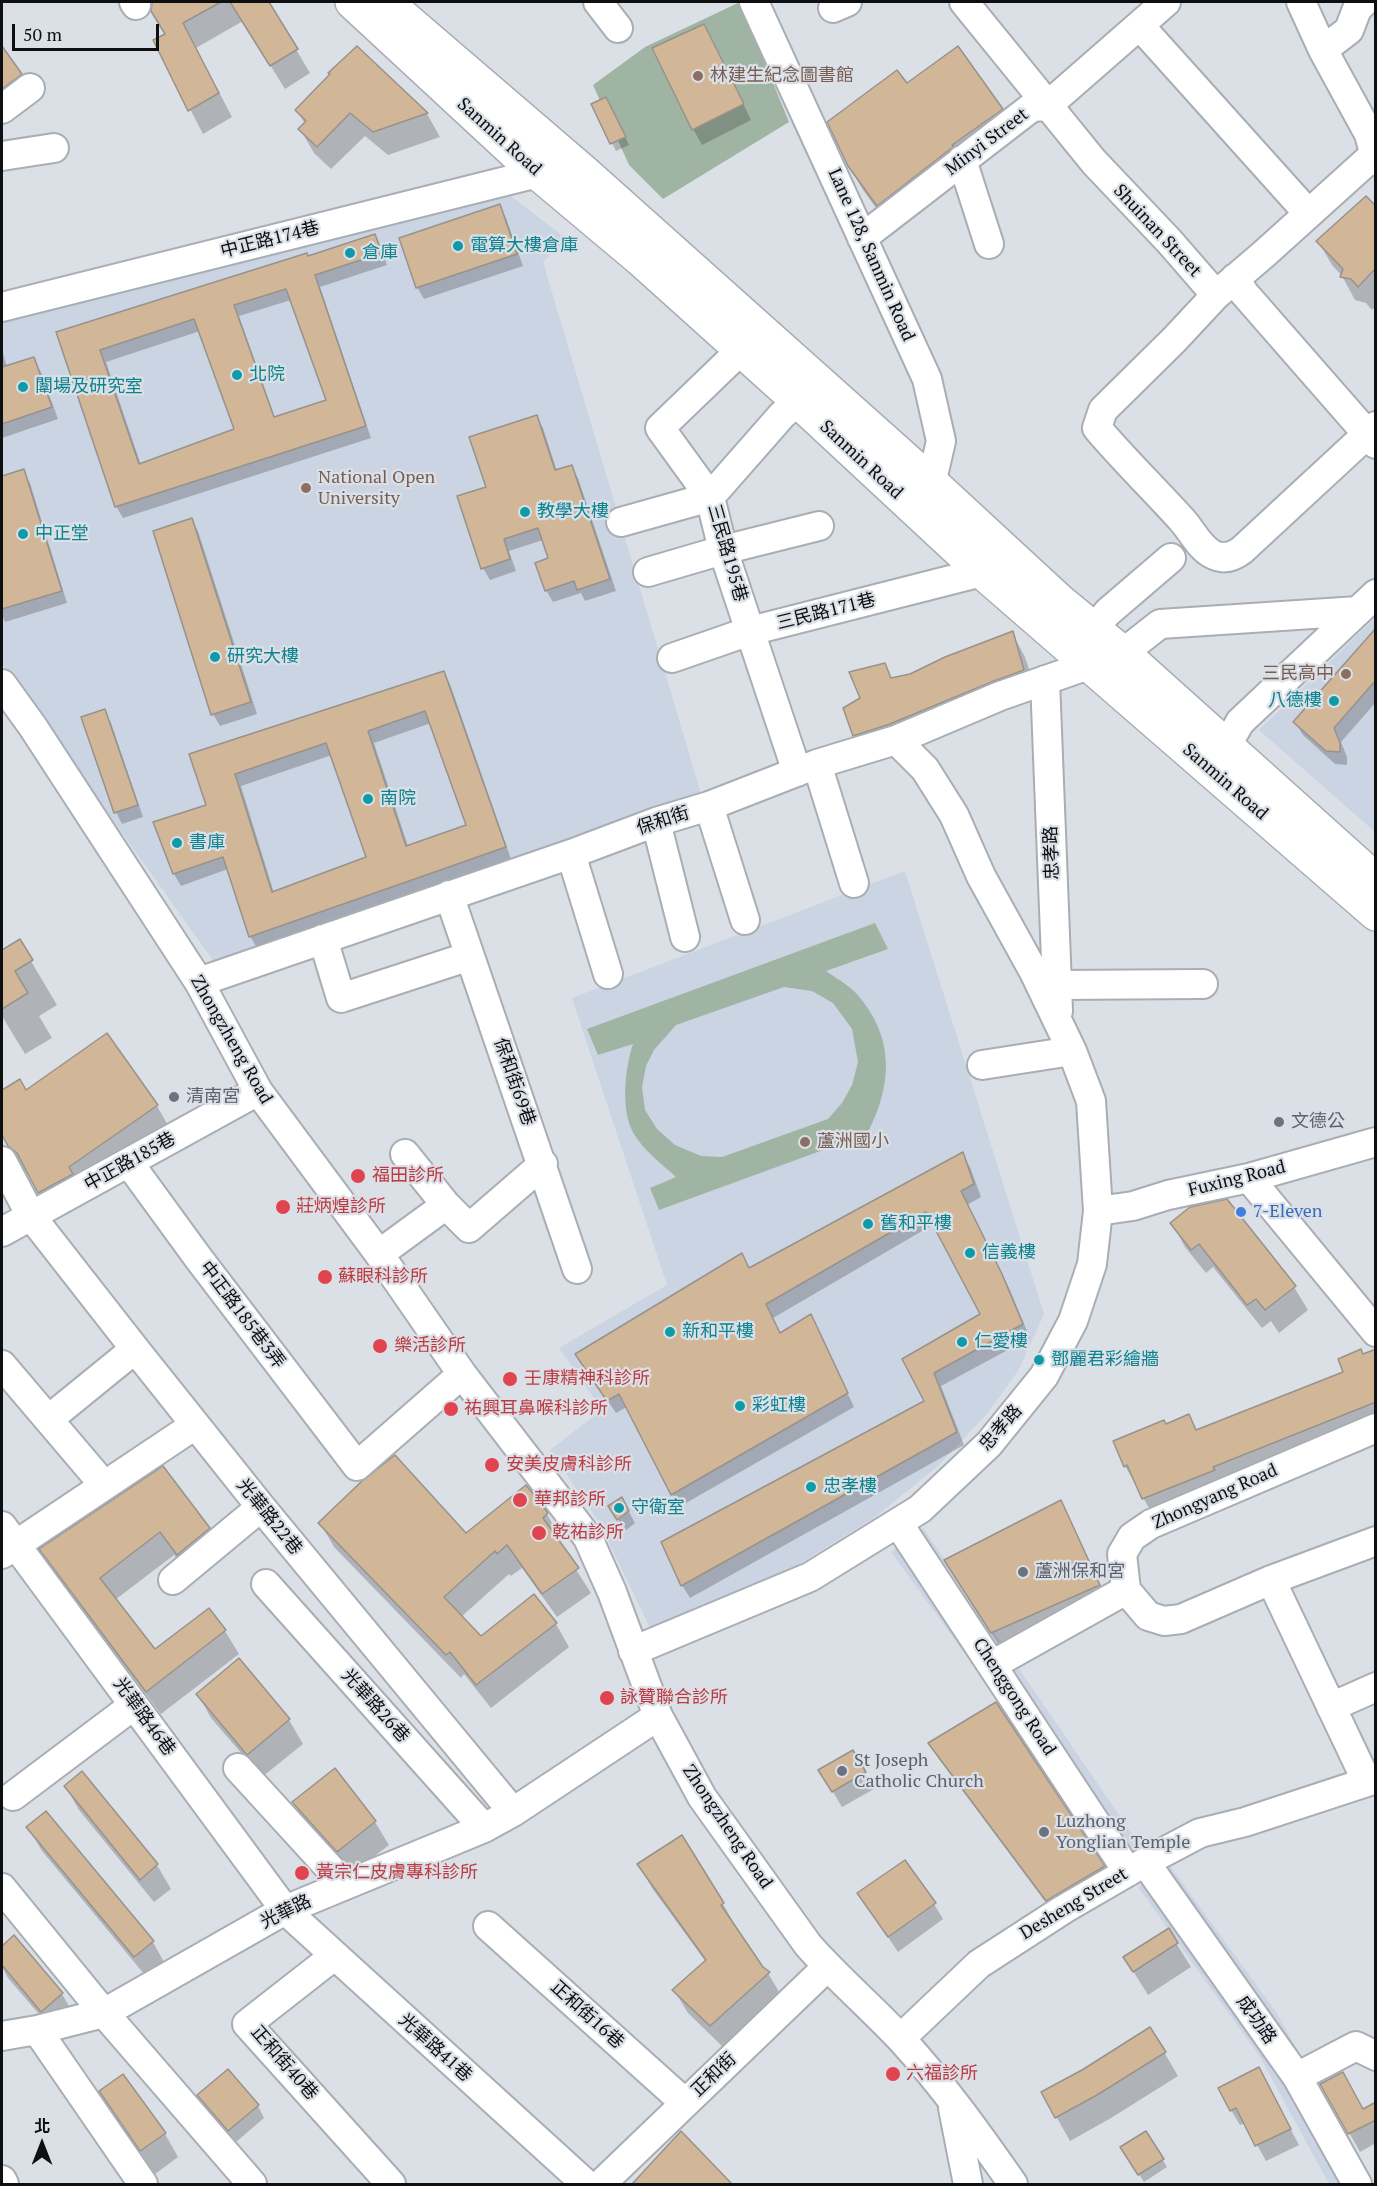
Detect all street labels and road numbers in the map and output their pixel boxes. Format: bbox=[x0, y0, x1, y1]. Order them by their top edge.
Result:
street label: Sanmin Road bbox=[453, 94, 545, 180]
street label: Minyi Street bbox=[941, 104, 1033, 180]
street label: Lane 128, Sanmin Road bbox=[823, 165, 919, 345]
street label: Shuinan Street bbox=[1109, 180, 1205, 282]
street label: 中正路174巷 bbox=[218, 217, 322, 263]
street label: Sanmin Road bbox=[815, 416, 907, 504]
street label: 三民路195巷 bbox=[703, 502, 751, 604]
street label: 三民路171巷 bbox=[774, 589, 878, 635]
street label: Sanmin Road bbox=[1178, 739, 1272, 825]
street label: 保和街 bbox=[634, 802, 692, 840]
street label: 忠孝路 bbox=[1040, 826, 1064, 880]
street label: Zhongzheng Road bbox=[185, 972, 277, 1108]
street label: 保和街69巷 bbox=[489, 1035, 539, 1129]
street label: 中正路185巷 bbox=[81, 1128, 179, 1196]
street label: Fuxing Road bbox=[1186, 1156, 1288, 1202]
street label: 中正路185巷3弄 bbox=[195, 1257, 289, 1373]
street label: 忠孝路 bbox=[975, 1401, 1027, 1455]
street label: Zhongyang Road bbox=[1149, 1460, 1281, 1534]
street label: 光華路22巷 bbox=[232, 1475, 306, 1559]
street label: Chenggong Road bbox=[968, 1634, 1060, 1760]
street label: 光華路26巷 bbox=[336, 1665, 414, 1747]
street label: 光華路46巷 bbox=[108, 1674, 180, 1760]
street label: Zhongzheng Road bbox=[678, 1761, 776, 1893]
street label: Desheng Street bbox=[1016, 1863, 1132, 1945]
street label: 光華路 bbox=[257, 1890, 315, 1934]
street label: 正和街16巷 bbox=[546, 1976, 628, 2054]
street label: 成功路 bbox=[1232, 1992, 1280, 2048]
street label: 光華路41巷 bbox=[394, 2009, 476, 2087]
street label: 正和街40巷 bbox=[246, 2022, 322, 2104]
street label: 正和街 bbox=[687, 2048, 741, 2102]

